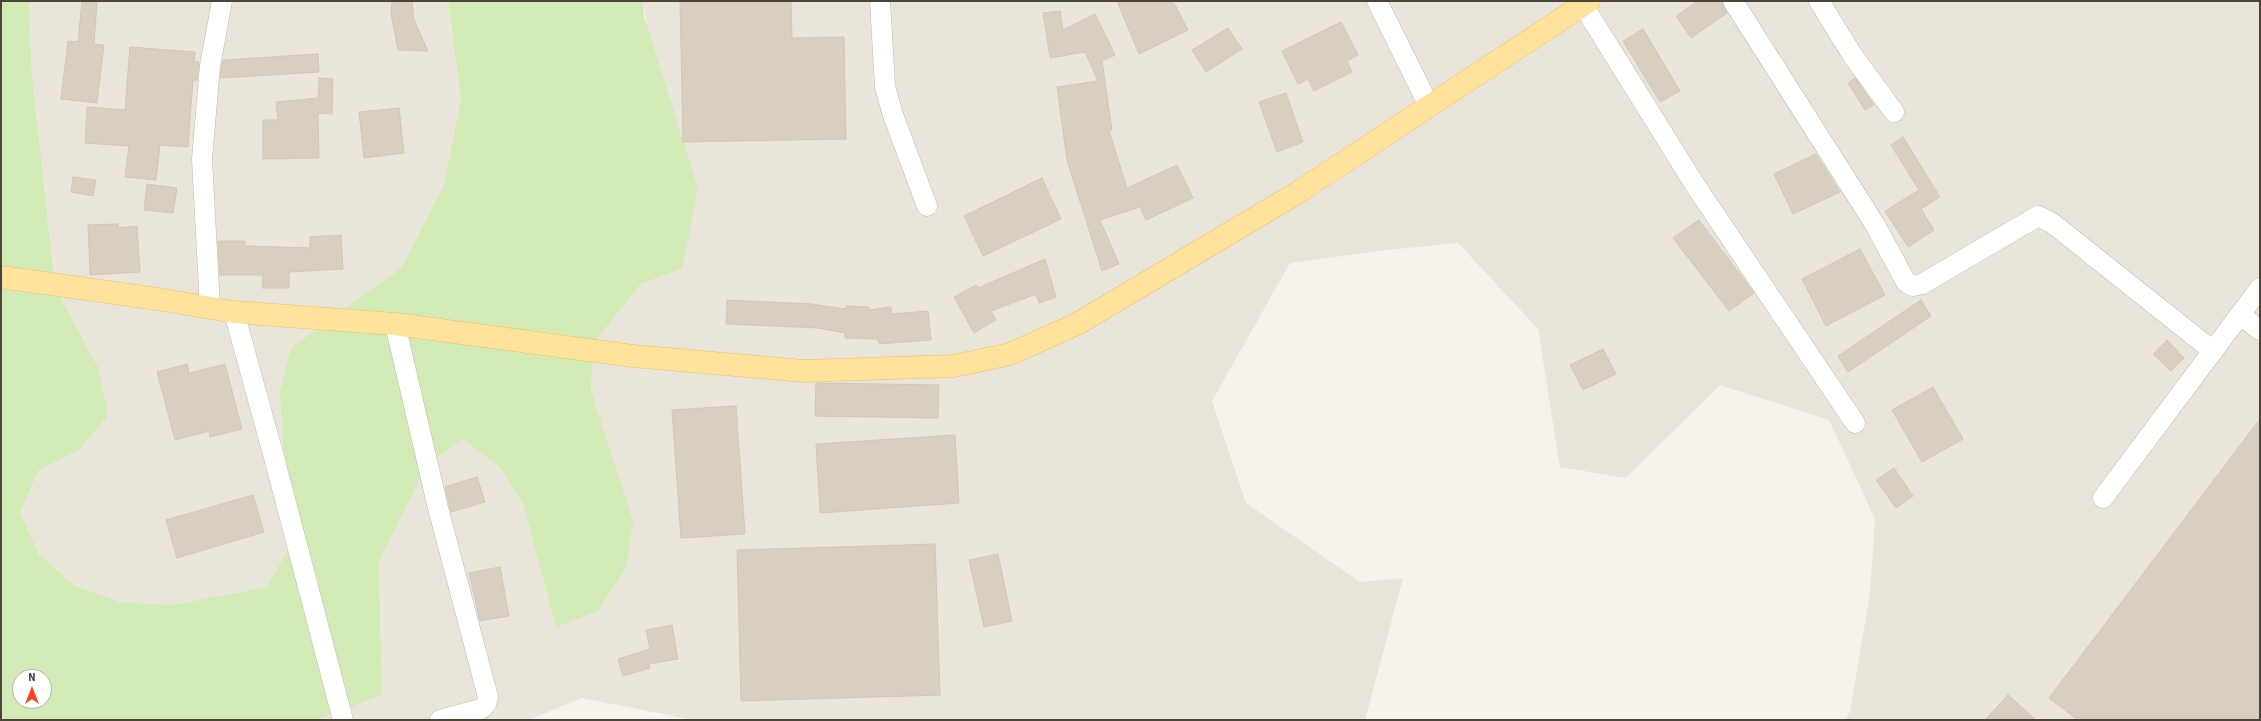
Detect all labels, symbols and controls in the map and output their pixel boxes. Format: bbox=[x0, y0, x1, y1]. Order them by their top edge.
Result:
north arrow bbox=[12, 669, 52, 709]
text: N bbox=[28, 670, 36, 685]

